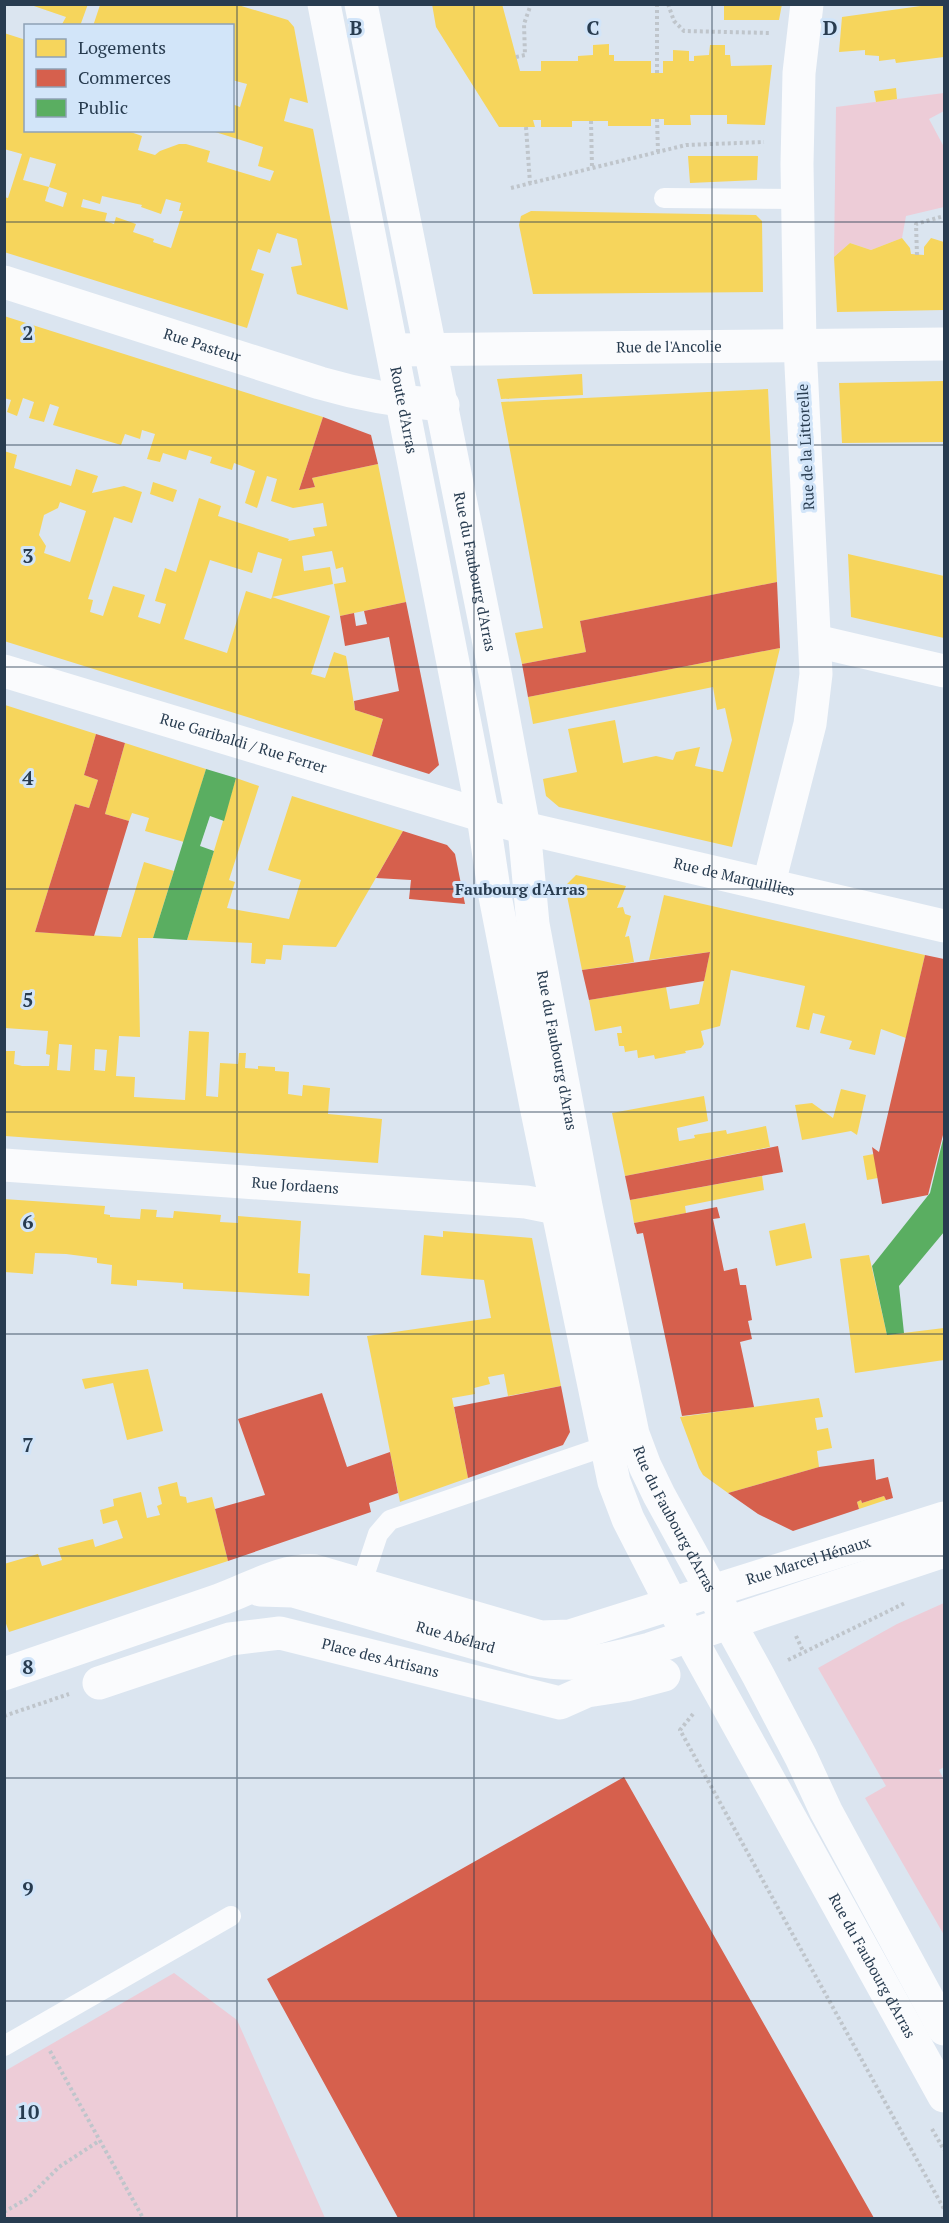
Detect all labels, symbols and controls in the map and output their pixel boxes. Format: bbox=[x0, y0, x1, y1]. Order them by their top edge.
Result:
text: B bbox=[350, 14, 363, 41]
text: C bbox=[586, 14, 600, 41]
text: D bbox=[823, 14, 837, 41]
legend bbox=[24, 24, 234, 132]
text: Logements bbox=[78, 35, 166, 59]
text: Commerces bbox=[78, 65, 171, 89]
text: Public bbox=[78, 95, 128, 119]
text: 2 bbox=[22, 319, 34, 346]
street label: Rue Pasteur bbox=[161, 323, 244, 366]
street label: Rue de l'Ancolie bbox=[616, 335, 722, 357]
street label: Route d'Arras bbox=[386, 365, 423, 456]
street label: Rue de la Littorelle bbox=[792, 383, 818, 511]
street label: Rue du Faubourg d'Arras bbox=[450, 490, 501, 653]
text: 3 bbox=[22, 542, 34, 569]
street label: Rue Garibaldi / Rue Ferrer bbox=[158, 708, 330, 777]
text: 4 bbox=[22, 764, 34, 791]
street label: Rue de Marquillies bbox=[672, 852, 797, 900]
district label: Faubourg d'Arras bbox=[455, 878, 585, 900]
street label: Rue du Faubourg d'Arras bbox=[533, 969, 583, 1132]
text: 5 bbox=[22, 986, 34, 1013]
street label: Rue Jordaens bbox=[251, 1172, 340, 1198]
text: 6 bbox=[22, 1208, 34, 1235]
text: 7 bbox=[22, 1431, 34, 1458]
street label: Rue du Faubourg d'Arras bbox=[629, 1443, 722, 1595]
street label: Rue Marcel Hénaux bbox=[743, 1531, 873, 1589]
street label: Rue Abélard bbox=[414, 1616, 498, 1657]
street label: Place des Artisans bbox=[320, 1633, 441, 1681]
text: 8 bbox=[22, 1653, 34, 1680]
text: 9 bbox=[22, 1875, 34, 1902]
street label: Rue du Faubourg d'Arras bbox=[825, 1889, 921, 2041]
text: 10 bbox=[17, 2098, 39, 2125]

